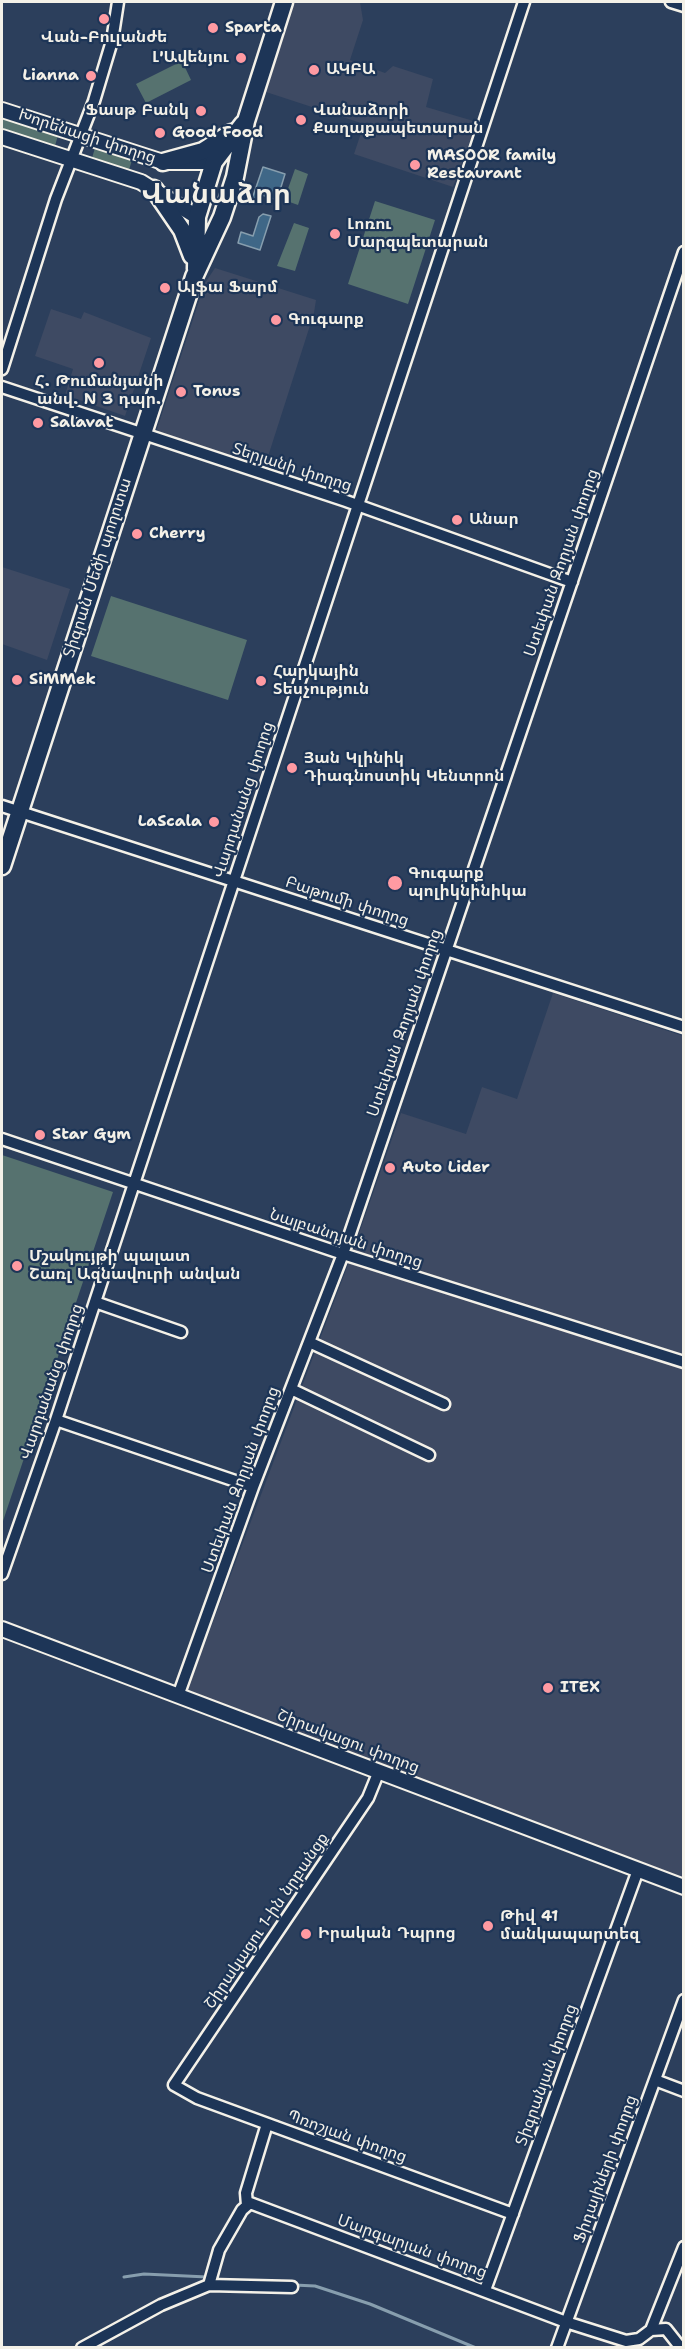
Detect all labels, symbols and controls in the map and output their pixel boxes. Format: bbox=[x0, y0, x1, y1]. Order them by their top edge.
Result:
marker: Վան-Բուլանժե bbox=[97, 12, 111, 26]
place label: Sparta bbox=[225, 18, 282, 38]
marker: Sparta bbox=[206, 21, 220, 35]
place label: Վան-Բուլանժե bbox=[41, 28, 167, 48]
place label: Լ'Ավենյու bbox=[152, 48, 229, 68]
marker: Լ'Ավենյու bbox=[234, 51, 248, 65]
place label: ԱԿԲԱ bbox=[326, 60, 375, 80]
marker: ԱԿԲԱ bbox=[307, 63, 321, 77]
place label: Lianna bbox=[23, 66, 79, 86]
marker: Lianna bbox=[84, 69, 98, 83]
place label: Ֆասթ Բանկ bbox=[86, 101, 189, 121]
place label: Վանաձորի Քաղաքապետարան bbox=[313, 101, 483, 139]
marker: Ֆասթ Բանկ bbox=[194, 104, 208, 118]
street label: Խորենացի փողոց bbox=[16, 106, 158, 168]
marker: Վանաձորի Քաղաքապետարան bbox=[294, 113, 308, 127]
place label: Good Food bbox=[172, 123, 263, 143]
marker: Good Food bbox=[153, 126, 167, 140]
place label: MASOOR family Restaurant bbox=[427, 146, 556, 184]
marker: MASOOR family Restaurant bbox=[408, 158, 422, 172]
district label: Վանաձոր bbox=[141, 179, 291, 213]
place label: Լոռու Մարզպետարան bbox=[347, 215, 488, 253]
marker: Լոռու Մարզպետարան bbox=[328, 227, 342, 241]
place label: Ալֆա Ֆարմ bbox=[177, 278, 277, 298]
marker: Ալֆա Ֆարմ bbox=[158, 281, 172, 295]
place label: Գուգարք bbox=[288, 310, 364, 330]
marker: Գուգարք bbox=[269, 313, 283, 327]
marker: Հ. Թումանյանի անվ. N 3 դպր. bbox=[92, 356, 106, 370]
place label: Հ. Թումանյանի անվ. N 3 դպր. bbox=[35, 372, 163, 410]
place label: Tonus bbox=[193, 382, 240, 402]
marker: Tonus bbox=[174, 385, 188, 399]
place label: Salavat bbox=[50, 413, 113, 433]
marker: Salavat bbox=[31, 416, 45, 430]
street label: Տերյանի փողոց bbox=[230, 440, 354, 496]
street label: Ստեփան Զորյան փողոց bbox=[521, 467, 603, 659]
street label: Տիգրան Մեծի պողոտա bbox=[60, 476, 136, 660]
place label: Անար bbox=[469, 510, 519, 530]
marker: Անար bbox=[450, 513, 464, 527]
place label: Cherry bbox=[149, 524, 205, 544]
marker: Cherry bbox=[130, 527, 144, 541]
place label: Հարկային Տեսչություն bbox=[273, 662, 369, 700]
place label: SiMMek bbox=[29, 670, 96, 690]
marker: SiMMek bbox=[10, 673, 24, 687]
marker: Հարկային Տեսչություն bbox=[254, 674, 268, 688]
street label: Վարդանանց փողոց bbox=[210, 719, 278, 881]
place label: Յան Կլինիկ Դիագնոստիկ Կենտրոն bbox=[304, 749, 504, 787]
marker: Յան Կլինիկ Դիագնոստիկ Կենտրոն bbox=[285, 761, 299, 775]
place label: LaScala bbox=[138, 812, 202, 832]
marker: LaScala bbox=[207, 815, 221, 829]
place label: Գուգարք պոլիկնինիկա bbox=[408, 864, 527, 902]
street label: Բաթումի փողոց bbox=[283, 873, 411, 931]
marker: Գուգարք պոլիկնինիկա bbox=[386, 874, 404, 892]
street label: Ստեփան Զորյան փողոց bbox=[364, 927, 446, 1119]
place label: Star Gym bbox=[52, 1125, 131, 1145]
marker: Star Gym bbox=[33, 1128, 47, 1142]
place label: Auto Lider bbox=[402, 1158, 490, 1178]
marker: Auto Lider bbox=[383, 1161, 397, 1175]
street label: Նալբանդյան փողոց bbox=[267, 1205, 425, 1273]
place label: Մշակույթի պալատ Շառլ Ազնավուրի անվան bbox=[29, 1247, 240, 1285]
marker: Մշակույթի պալատ Շառլ Ազնավուրի անվան bbox=[10, 1259, 24, 1273]
street label: Վարդանանց փողոց bbox=[16, 1302, 88, 1462]
street label: Ստեփան Զորյան փողոց bbox=[198, 1384, 284, 1576]
place label: ITEX bbox=[560, 1678, 600, 1698]
marker: ITEX bbox=[541, 1681, 555, 1695]
street label: Շիրակացու փողոց bbox=[274, 1706, 422, 1778]
street label: Շիրակացու 1-ին նրբանցք bbox=[201, 1829, 333, 2013]
place label: Թիվ 41 մանկապարտեզ bbox=[500, 1907, 639, 1945]
marker: Թիվ 41 մանկապարտեզ bbox=[481, 1919, 495, 1933]
place label: Իրական Դպրոց bbox=[318, 1924, 456, 1944]
marker: Իրական Դպրոց bbox=[299, 1927, 313, 1941]
street label: Տիգրանյան փողոց bbox=[512, 2001, 582, 2149]
street label: Ֆիդայիների փողոց bbox=[570, 2092, 642, 2246]
street label: Պռոշյան փողոց bbox=[285, 2107, 409, 2167]
street label: Մարգարյան փողոց bbox=[335, 2211, 489, 2283]

